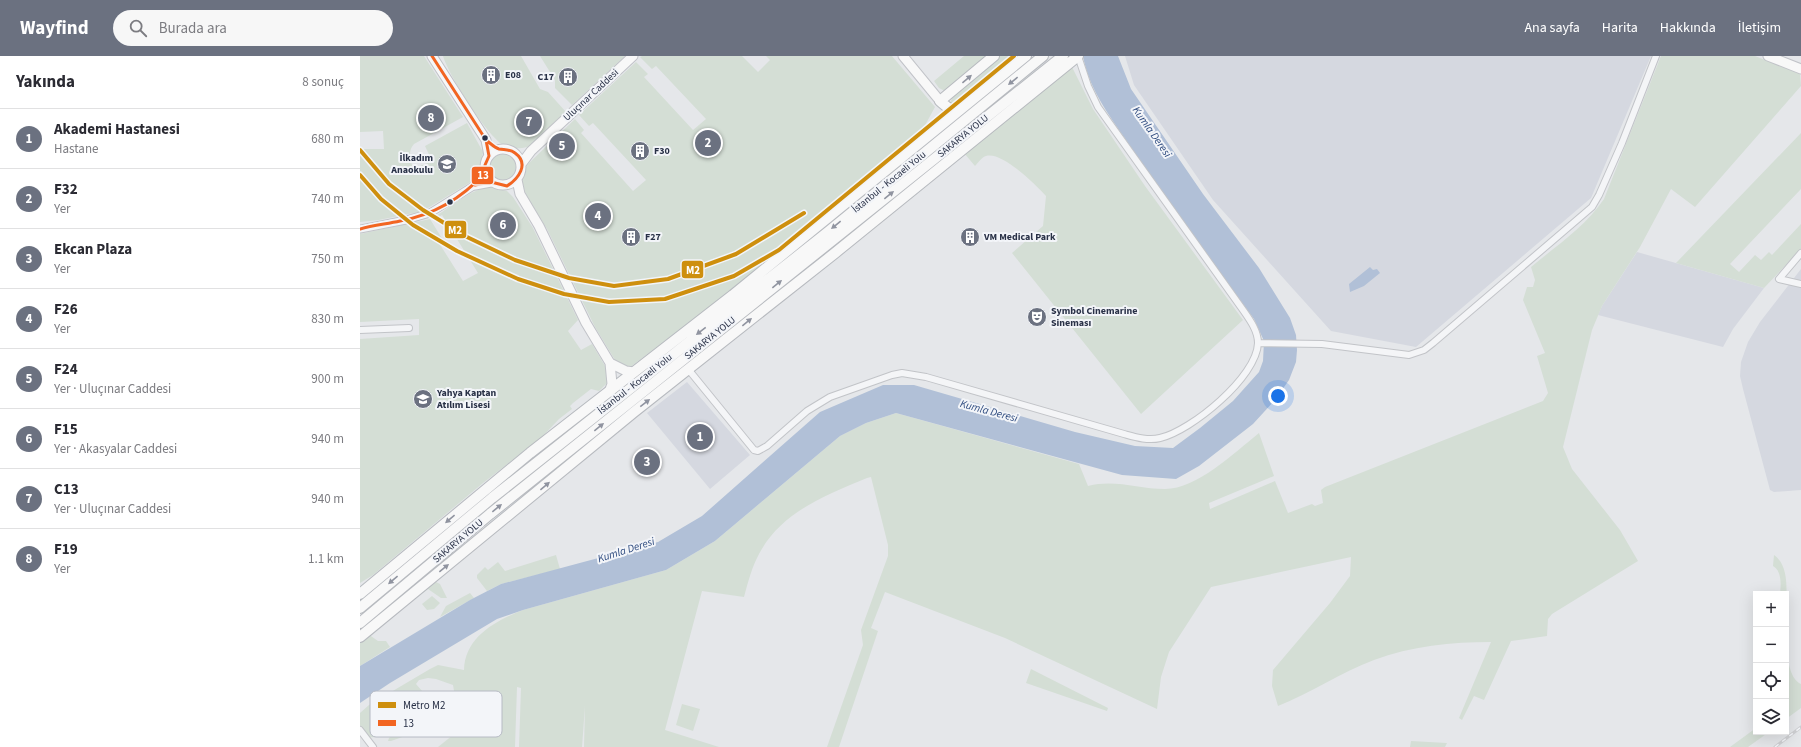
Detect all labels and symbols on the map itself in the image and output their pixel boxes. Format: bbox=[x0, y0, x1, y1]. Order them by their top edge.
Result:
building icon: E08 bbox=[480, 64, 502, 86]
building icon: C17 bbox=[557, 66, 579, 88]
street label: Uluçınar Caddesi bbox=[560, 66, 622, 124]
place label: E08 bbox=[505, 68, 521, 82]
place label: C17 bbox=[538, 70, 554, 84]
one-way arrow bbox=[962, 74, 973, 83]
one-way arrow bbox=[1007, 76, 1018, 85]
pin: 8 bbox=[418, 103, 444, 133]
water label: Kumla Deresi bbox=[1129, 104, 1175, 161]
pin: 7 bbox=[516, 107, 542, 137]
street label: SAKARYA YOLU bbox=[935, 111, 991, 161]
pin: 2 bbox=[695, 128, 721, 158]
pin: 5 bbox=[549, 131, 575, 161]
unlabelled marker bbox=[480, 133, 490, 143]
building icon: F30 bbox=[629, 140, 651, 162]
place label: F30 bbox=[654, 144, 670, 158]
street label: İstanbul - Kocaeli Yolu bbox=[849, 148, 929, 216]
place label: İlkadım Anaokulu bbox=[390, 151, 433, 177]
school or university icon: İlkadım Anaokulu bbox=[436, 153, 458, 175]
line badge: 13 bbox=[471, 166, 494, 185]
text: 13 bbox=[477, 168, 489, 183]
one-way arrow bbox=[884, 190, 895, 199]
unlabelled marker bbox=[445, 197, 455, 207]
pin: 4 bbox=[585, 201, 611, 231]
pin: 6 bbox=[490, 210, 516, 240]
line badge: M2 bbox=[444, 220, 467, 239]
one-way arrow bbox=[831, 220, 842, 229]
text: M2 bbox=[448, 223, 462, 238]
building icon: F27 bbox=[620, 226, 642, 248]
building icon: VM Medical Park bbox=[959, 226, 981, 248]
place label: F27 bbox=[645, 230, 661, 244]
place label: VM Medical Park bbox=[983, 230, 1056, 244]
line badge: M2 bbox=[681, 260, 704, 279]
text: M2 bbox=[686, 263, 700, 278]
one-way arrow bbox=[771, 280, 782, 289]
place label: Symbol Cinemarine Sineması bbox=[1051, 304, 1137, 330]
theatre icon: Symbol Cinemarine Sineması bbox=[1026, 306, 1048, 328]
street label: SAKARYA YOLU bbox=[682, 313, 738, 363]
one-way arrow bbox=[742, 318, 753, 327]
one-way arrow bbox=[696, 327, 707, 336]
street label: İstanbul - Kocaeli Yolu bbox=[595, 350, 675, 418]
place label: Yahya Kaptan Atılım Lisesi bbox=[436, 386, 497, 412]
your location bbox=[1268, 386, 1288, 406]
school or university icon: Yahya Kaptan Atılım Lisesi bbox=[412, 388, 434, 410]
water label: Kumla Deresi bbox=[959, 396, 1020, 426]
one-way arrow bbox=[640, 399, 651, 408]
one-way arrow bbox=[593, 422, 604, 431]
pin: 1 bbox=[687, 422, 713, 452]
pin: 3 bbox=[634, 447, 660, 477]
one-way arrow bbox=[540, 481, 550, 490]
one-way arrow bbox=[492, 504, 503, 512]
one-way arrow bbox=[444, 514, 455, 523]
street label: SAKARYA YOLU bbox=[430, 516, 486, 566]
water label: Kumla Deresi bbox=[596, 534, 657, 566]
one-way arrow bbox=[439, 563, 450, 572]
one-way arrow bbox=[388, 575, 398, 584]
legend bbox=[370, 691, 502, 737]
text: Metro M2 bbox=[403, 698, 445, 713]
text: 13 bbox=[403, 716, 414, 731]

